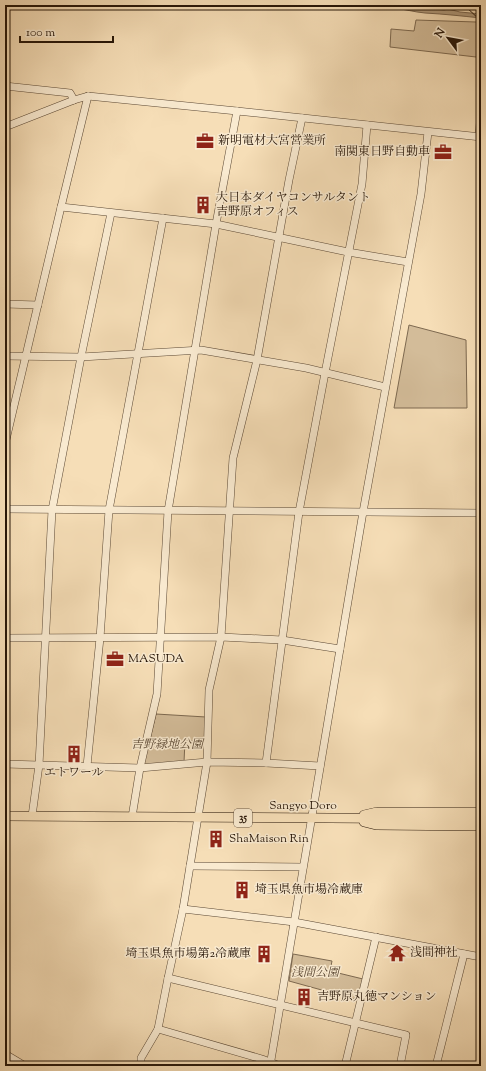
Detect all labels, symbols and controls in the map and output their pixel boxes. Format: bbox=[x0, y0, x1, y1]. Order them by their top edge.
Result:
scale bar bbox=[20, 18, 113, 44]
north arrow bbox=[428, 18, 468, 58]
text: 100 m bbox=[26, 24, 55, 42]
text: N bbox=[431, 25, 450, 42]
office icon: 新明電材大宮営業所 bbox=[195, 131, 215, 151]
place label: 新明電材大宮営業所 bbox=[218, 132, 326, 150]
office icon: 南関東日野自動車 bbox=[433, 142, 453, 162]
place label: 南関東日野自動車 bbox=[334, 143, 430, 161]
place label: 大日本ダイヤコンサルタント 吉野原オフィス bbox=[216, 189, 371, 221]
building icon: 大日本ダイヤコンサルタント 吉野原オフィス bbox=[193, 195, 213, 215]
office icon: MASUDA bbox=[105, 649, 125, 669]
place label: MASUDA bbox=[128, 650, 184, 668]
park label: 吉野緑地公園 bbox=[131, 736, 205, 754]
building icon: エトワール bbox=[64, 744, 84, 764]
place label: エトワール bbox=[44, 764, 104, 782]
street label: Sangyo Doro bbox=[269, 797, 337, 815]
road number: 35 bbox=[234, 809, 252, 827]
building icon: ShaMaison Rin bbox=[206, 829, 226, 849]
place label: ShaMaison Rin bbox=[229, 830, 309, 848]
building icon: 埼玉県魚市場冷蔵庫 bbox=[232, 880, 252, 900]
place label: 埼玉県魚市場冷蔵庫 bbox=[255, 881, 363, 899]
temple icon: 浅間神社 bbox=[387, 943, 407, 963]
building icon: 埼玉県魚市場第2冷蔵庫 bbox=[254, 944, 274, 964]
place label: 浅間神社 bbox=[410, 944, 458, 962]
place label: 埼玉県魚市場第2冷蔵庫 bbox=[125, 945, 251, 963]
park label: 浅間公園 bbox=[291, 964, 341, 982]
building icon: 吉野原丸徳マンション bbox=[294, 987, 314, 1007]
place label: 吉野原丸徳マンション bbox=[317, 988, 436, 1006]

